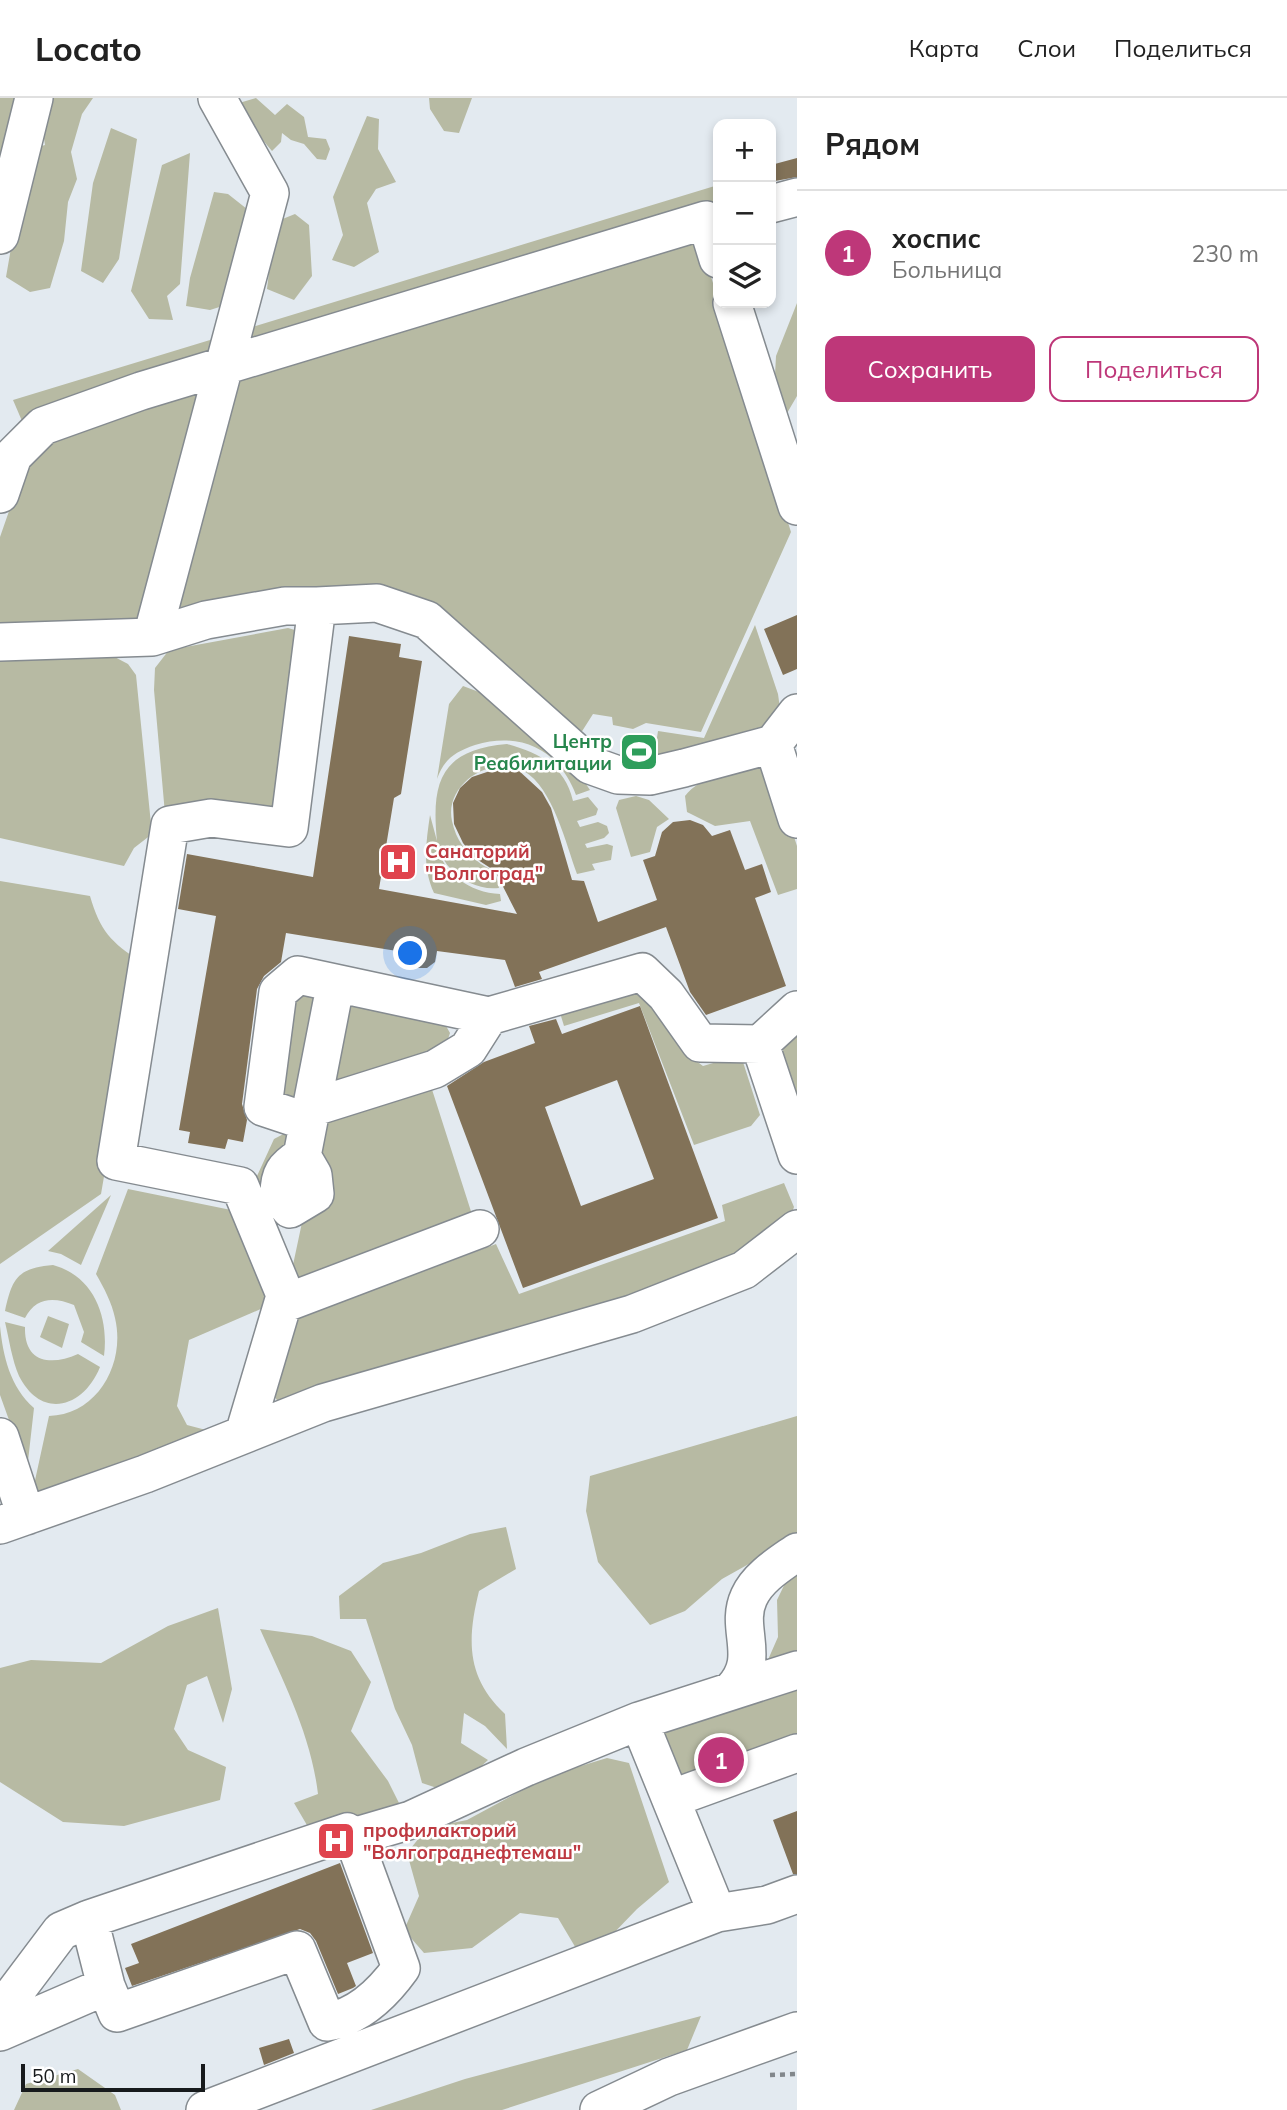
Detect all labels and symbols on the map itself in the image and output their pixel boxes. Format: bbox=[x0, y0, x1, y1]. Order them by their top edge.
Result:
place label: Центр Реабилитации bbox=[474, 729, 612, 775]
sports icon: Центр Реабилитации bbox=[618, 731, 660, 773]
place label: Санаторий "Волгоград" bbox=[425, 839, 543, 885]
hospital icon: Санаторий "Волгоград" bbox=[377, 841, 419, 883]
your location bbox=[393, 936, 427, 970]
pin: 1 bbox=[698, 1734, 744, 1786]
place label: профилакторий "Волгограднефтемаш" bbox=[363, 1818, 581, 1864]
hospital icon: профилакторий "Волгограднефтемаш" bbox=[315, 1820, 357, 1862]
scale bar bbox=[21, 2061, 205, 2093]

